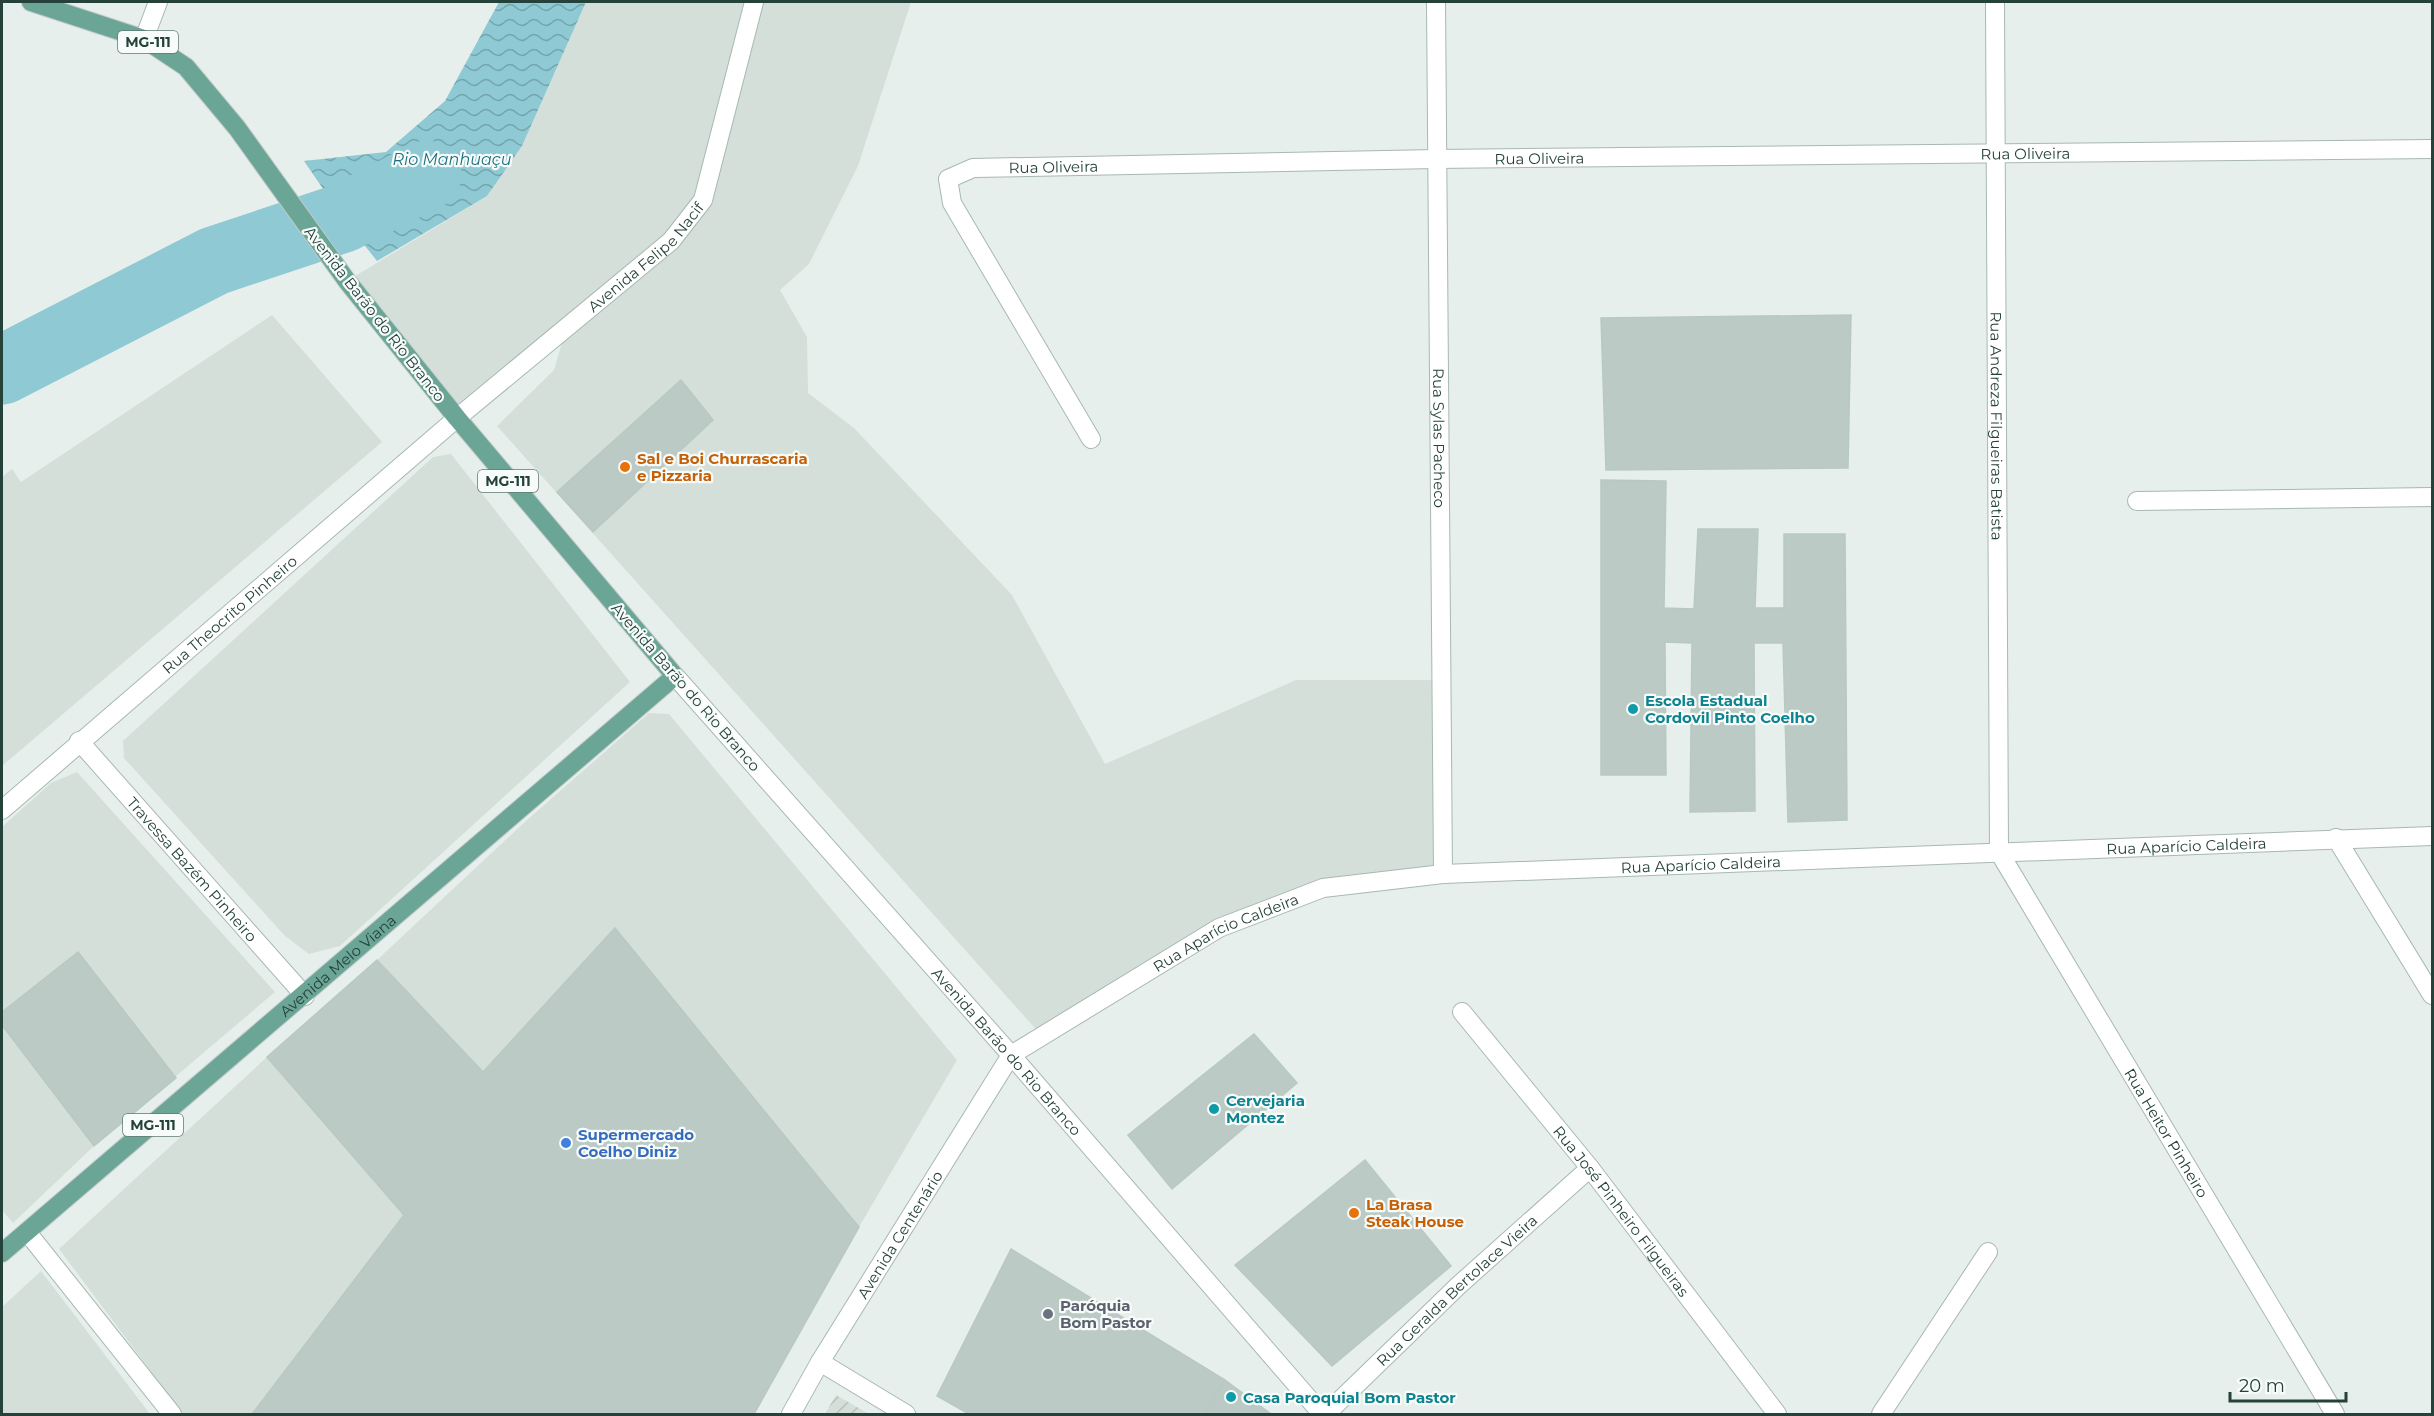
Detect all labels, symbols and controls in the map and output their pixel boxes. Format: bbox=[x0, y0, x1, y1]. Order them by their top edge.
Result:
road number: MG-111 bbox=[118, 31, 178, 53]
street label: Rua Oliveira bbox=[1980, 143, 2070, 163]
street label: Rua Oliveira bbox=[1494, 148, 1584, 168]
water label: Rio Manhuaçu bbox=[392, 150, 512, 169]
street label: Rua Oliveira bbox=[1008, 156, 1098, 177]
street label: Avenida Felipe Nacif bbox=[584, 197, 708, 316]
street label: Avenida Barão do Rio Branco bbox=[301, 223, 449, 405]
street label: Rua Andreza Filgueiras Batista bbox=[1987, 311, 2007, 541]
street label: Rua Sylas Pacheco bbox=[1429, 368, 1450, 508]
place label: Sal e Boi Churrascaria e Pizzaria bbox=[637, 449, 808, 485]
marker: Sal e Boi Churrascaria e Pizzaria bbox=[618, 460, 632, 474]
road number: MG-111 bbox=[478, 470, 538, 492]
street label: Rua Theocrito Pinheiro bbox=[158, 551, 301, 677]
street label: Avenida Barão do Rio Branco bbox=[608, 599, 764, 775]
place label: Escola Estadual Cordovil Pinto Coelho bbox=[1645, 691, 1815, 727]
marker: Escola Estadual Cordovil Pinto Coelho bbox=[1626, 702, 1640, 716]
street label: Travessa Bazém Pinheiro bbox=[123, 793, 262, 945]
street label: Rua Aparício Caldeira bbox=[2106, 833, 2267, 858]
street label: Rua Aparício Caldeira bbox=[1620, 852, 1781, 877]
street label: Rua Aparício Caldeira bbox=[1149, 889, 1301, 976]
street label: Avenida Melo Viana bbox=[275, 910, 400, 1020]
street label: Avenida Barão do Rio Branco bbox=[928, 963, 1086, 1139]
street label: Rua Heitor Pinheiro bbox=[2121, 1064, 2213, 1201]
place label: Cervejaria Montez bbox=[1226, 1091, 1305, 1127]
marker: Cervejaria Montez bbox=[1207, 1102, 1221, 1116]
road number: MG-111 bbox=[123, 1114, 183, 1136]
street label: Rua José Pinheiro Filgueiras bbox=[1549, 1122, 1694, 1300]
place label: Supermercado Coelho Diniz bbox=[578, 1125, 694, 1161]
marker: Supermercado Coelho Diniz bbox=[559, 1136, 573, 1150]
street label: Avenida Centenário bbox=[853, 1167, 946, 1302]
place label: La Brasa Steak House bbox=[1366, 1195, 1464, 1231]
marker: La Brasa Steak House bbox=[1347, 1206, 1361, 1220]
street label: Rua Geralda Bertolace Vieira bbox=[1372, 1210, 1541, 1370]
place label: Paróquia Bom Pastor bbox=[1060, 1296, 1152, 1332]
marker: Paróquia Bom Pastor bbox=[1041, 1307, 1055, 1321]
scale bar bbox=[2230, 1365, 2346, 1403]
text: 20 m bbox=[2239, 1375, 2285, 1397]
place label: Casa Paroquial Bom Pastor bbox=[1243, 1388, 1456, 1407]
marker: Casa Paroquial Bom Pastor bbox=[1224, 1390, 1238, 1404]

